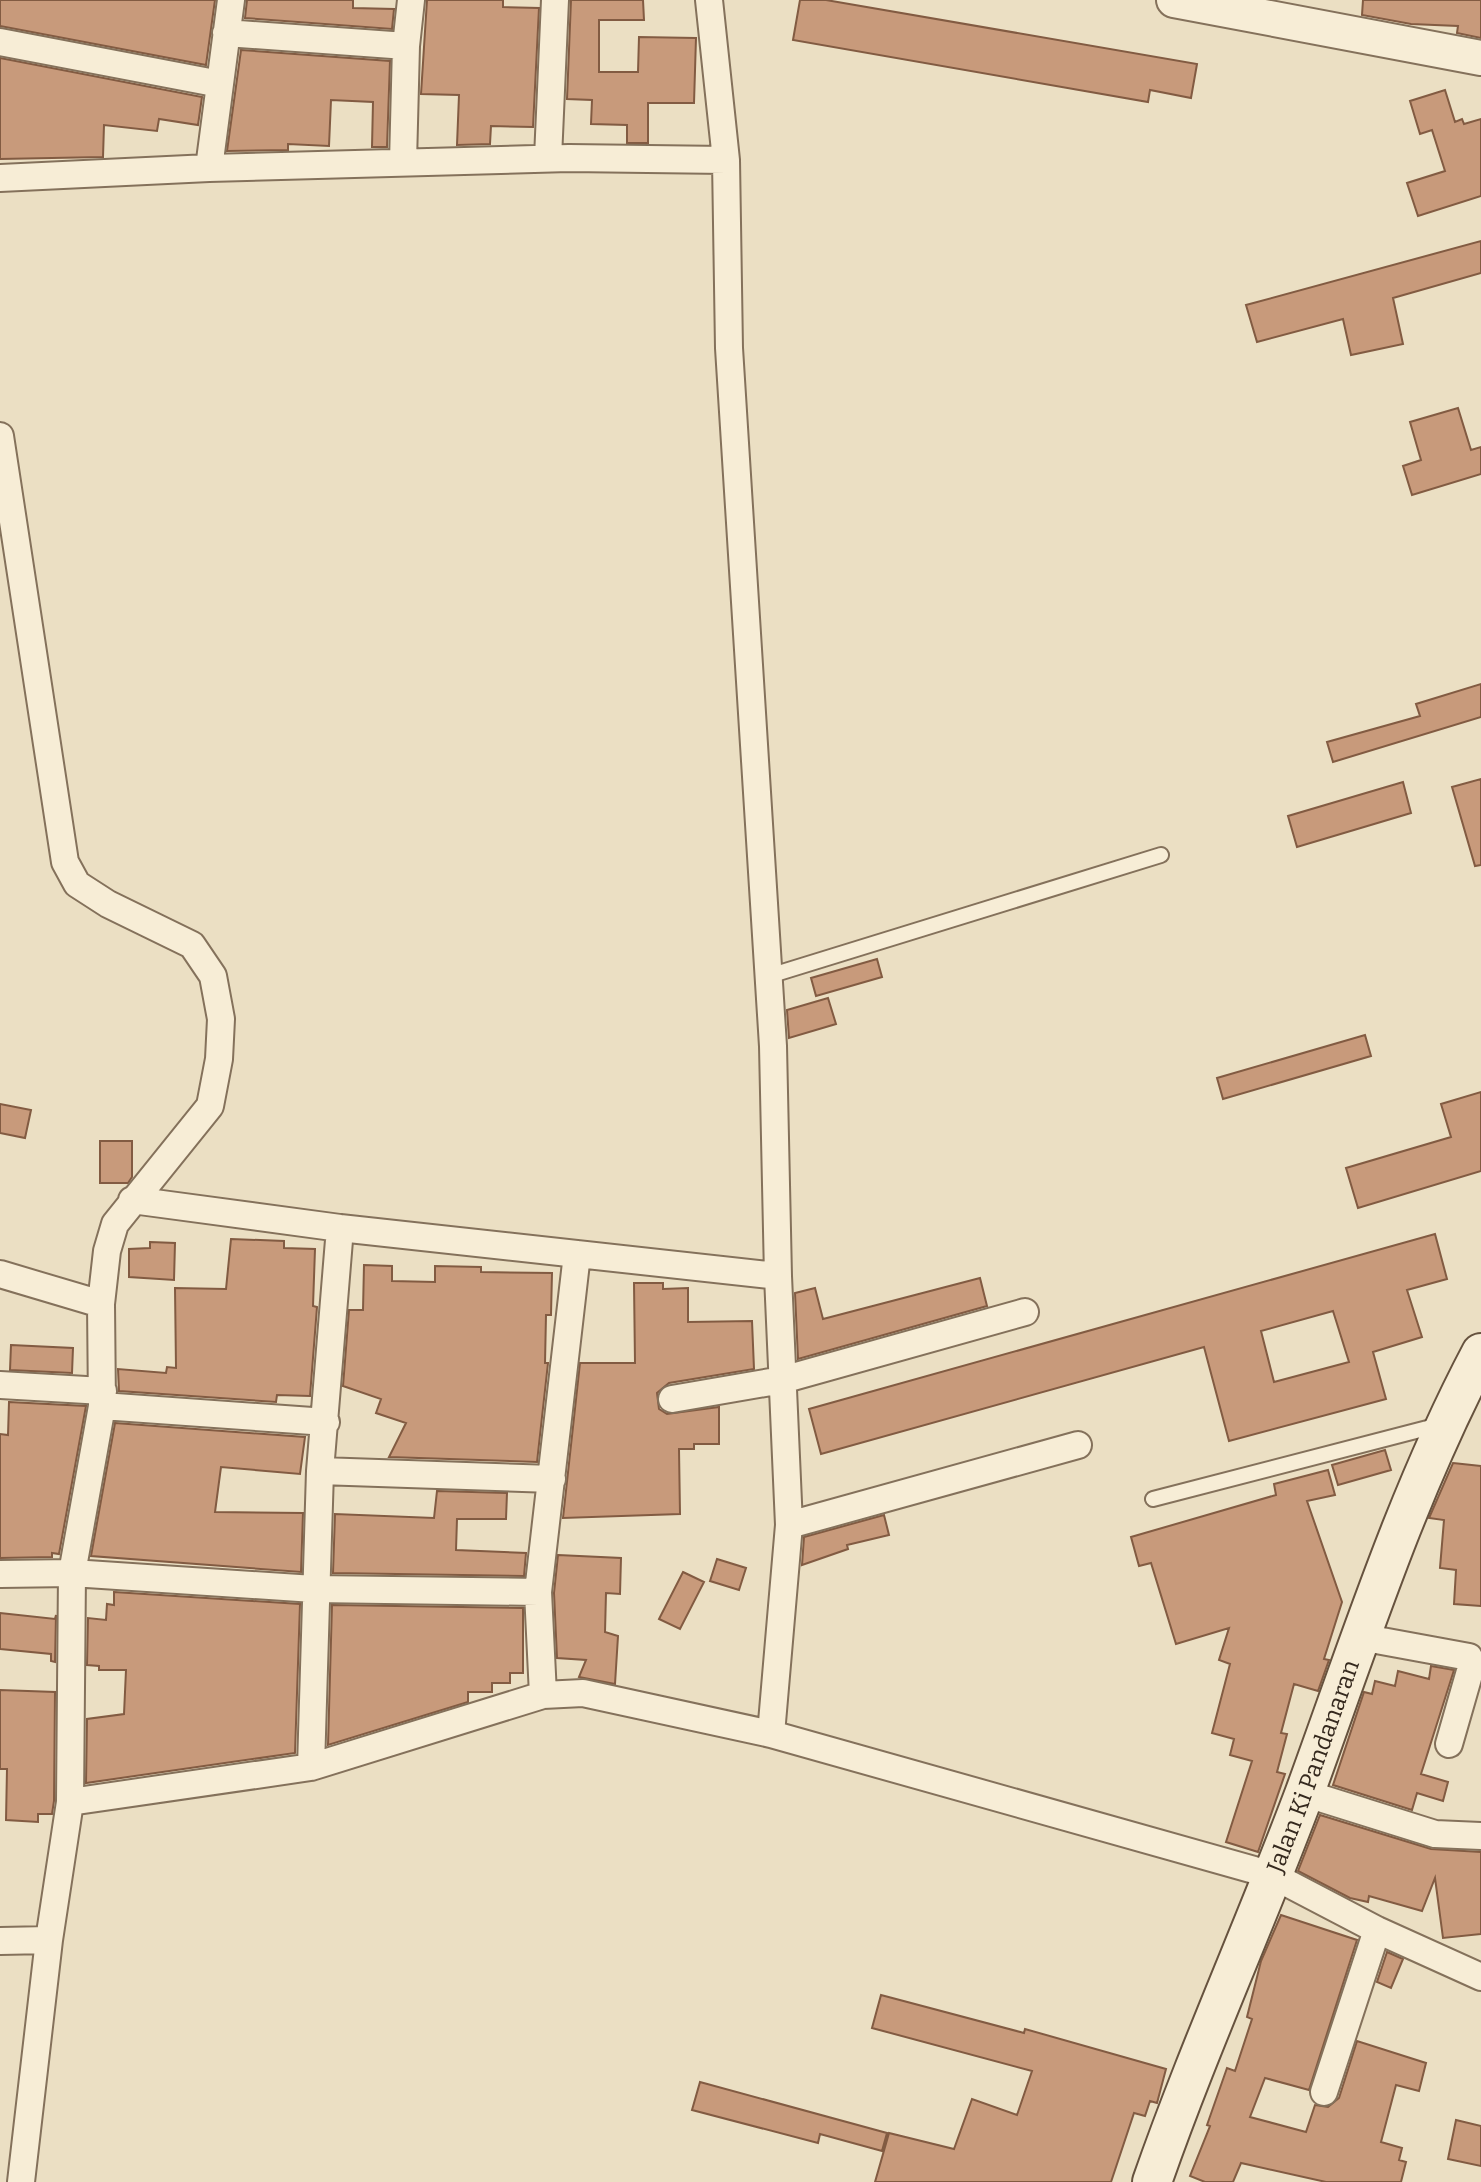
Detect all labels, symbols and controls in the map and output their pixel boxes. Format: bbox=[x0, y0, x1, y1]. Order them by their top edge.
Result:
street label: Jalan Ki Pandanaran bbox=[1261, 1656, 1365, 1878]

